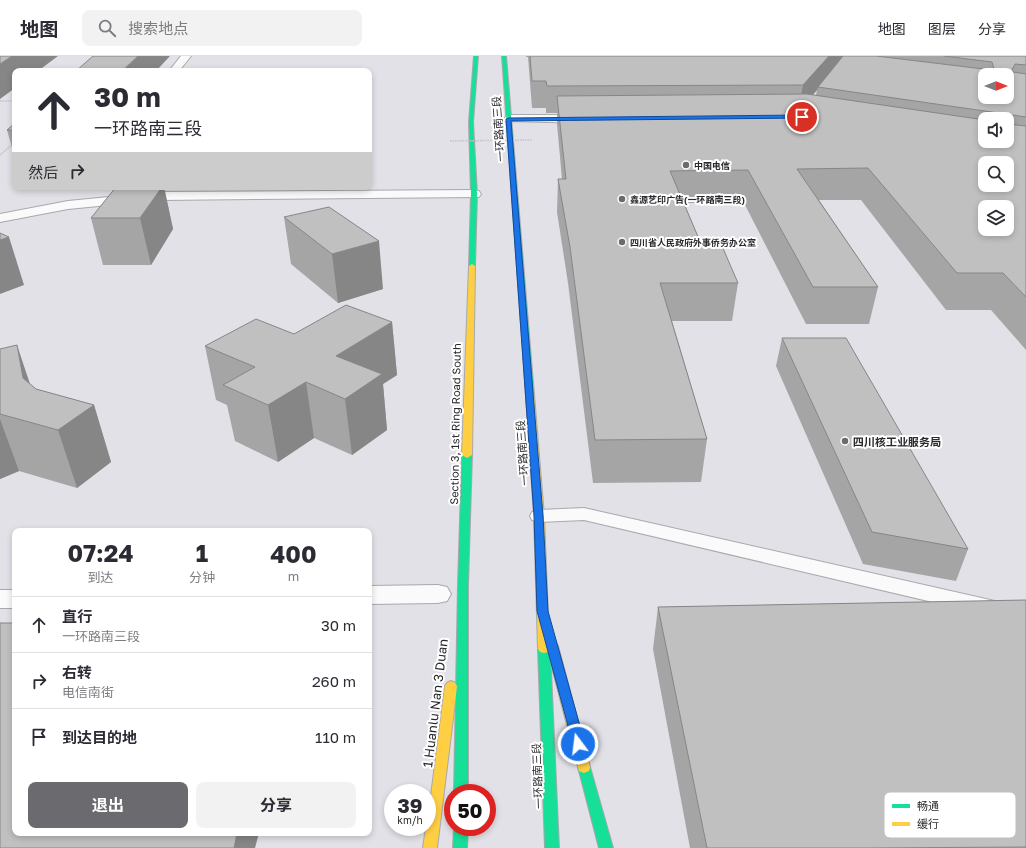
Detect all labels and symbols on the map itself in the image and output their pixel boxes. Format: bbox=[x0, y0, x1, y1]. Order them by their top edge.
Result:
north arrow bbox=[978, 68, 1014, 104]
street label: 一环路南三段 bbox=[489, 96, 507, 162]
pin bbox=[785, 100, 819, 134]
marker: 中国电信 bbox=[681, 160, 691, 170]
place label: 中国电信 bbox=[694, 160, 730, 171]
marker: 鑫源艺印广告(一环路南三段) bbox=[617, 194, 627, 204]
place label: 鑫源艺印广告(一环路南三段) bbox=[630, 194, 745, 205]
marker: 四川省人民政府外事侨务办公室 bbox=[617, 237, 627, 247]
place label: 四川省人民政府外事侨务办公室 bbox=[630, 237, 756, 248]
street label: Section 3, 1st Ring Road South bbox=[447, 343, 463, 505]
street label: 一环路南三段 bbox=[513, 420, 531, 486]
place label: 四川核工业服务局 bbox=[853, 435, 941, 448]
marker: 四川核工业服务局 bbox=[840, 436, 850, 446]
street label: 1 Huanlu Nan 3 Duan bbox=[419, 638, 451, 768]
position arrow bbox=[557, 723, 599, 765]
street label: 一环路南三段 bbox=[529, 743, 545, 809]
speed limit sign: 50 bbox=[444, 784, 496, 836]
legend bbox=[884, 792, 1016, 838]
text: 畅通 bbox=[917, 799, 939, 812]
text: 缓行 bbox=[917, 817, 939, 830]

